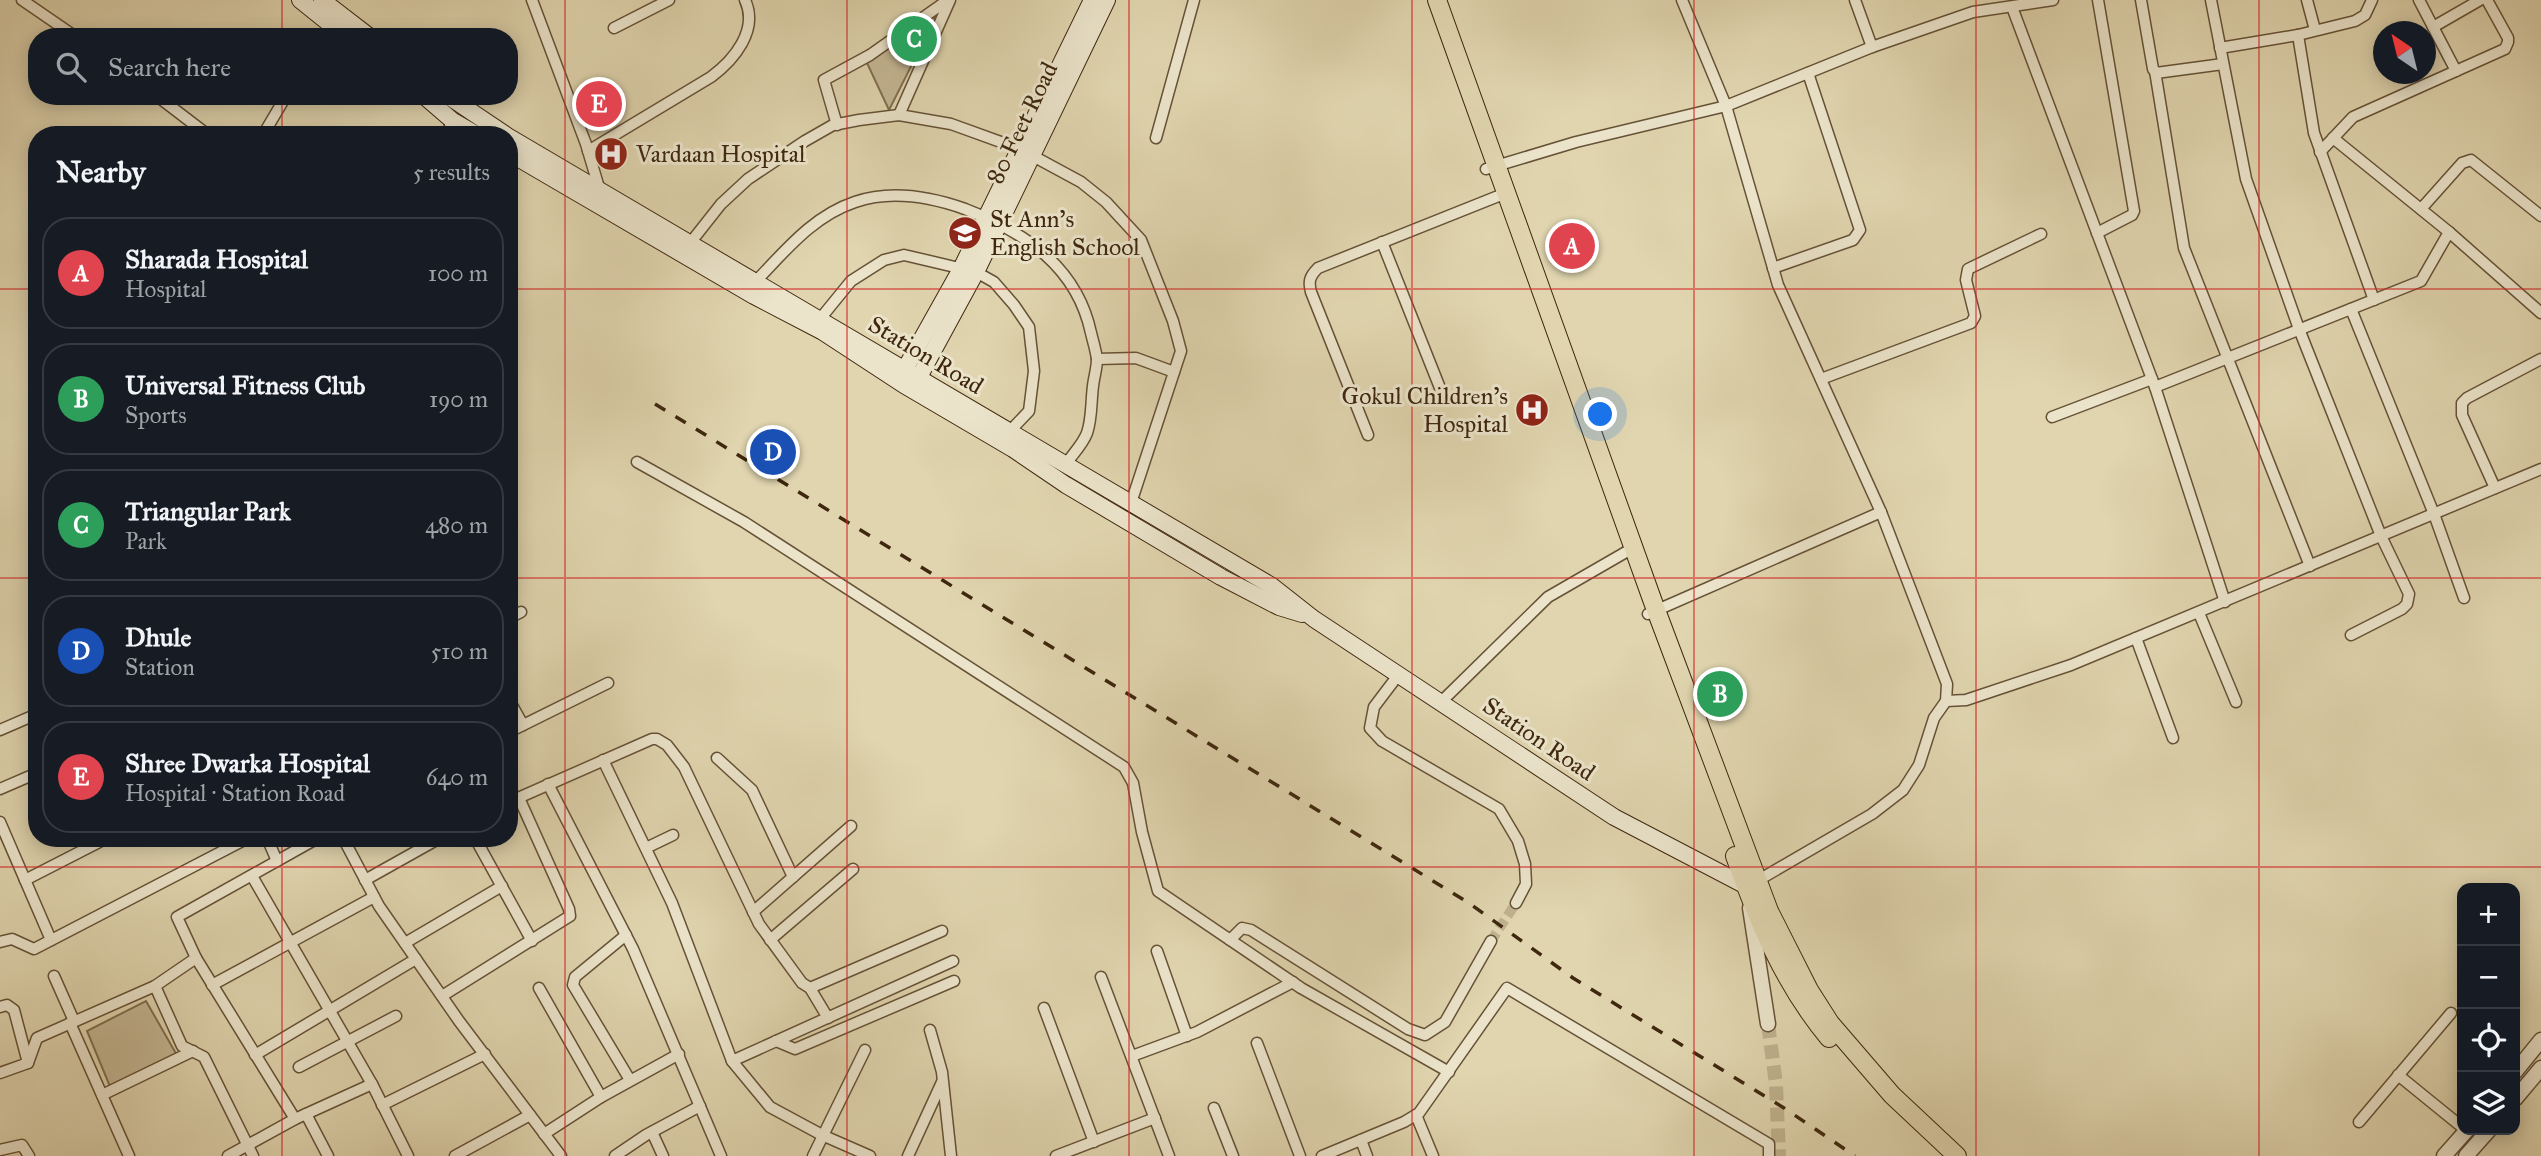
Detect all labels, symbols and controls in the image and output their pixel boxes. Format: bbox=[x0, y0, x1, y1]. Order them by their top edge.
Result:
pin: C bbox=[891, 13, 937, 65]
north arrow bbox=[2373, 21, 2436, 84]
search box bbox=[28, 28, 518, 105]
icon: search bbox=[52, 48, 90, 86]
text: Search here bbox=[108, 51, 231, 83]
street label: 80 Feet Road bbox=[980, 57, 1064, 189]
pin: E bbox=[576, 78, 622, 130]
hospital icon: Vardaan Hospital bbox=[592, 135, 630, 173]
place label: Vardaan Hospital bbox=[635, 139, 806, 169]
text: Nearby bbox=[56, 154, 146, 190]
text: 5 results bbox=[413, 158, 490, 186]
place label: St Ann's English School bbox=[990, 204, 1140, 262]
school or university icon: St Ann's English School bbox=[946, 214, 984, 252]
pin: A bbox=[1549, 220, 1595, 272]
text: Sharada Hospital bbox=[125, 243, 308, 275]
text: A bbox=[73, 259, 89, 287]
text: 100 m bbox=[428, 259, 488, 287]
text: Hospital bbox=[125, 275, 207, 303]
street label: Station Road bbox=[863, 309, 989, 401]
text: Universal Fitness Club bbox=[125, 369, 365, 401]
place label: Gokul Children's Hospital bbox=[1342, 381, 1508, 439]
text: B bbox=[73, 385, 89, 413]
text: 190 m bbox=[429, 385, 488, 413]
hospital icon: Gokul Children's Hospital bbox=[1513, 391, 1551, 429]
your location bbox=[1583, 397, 1617, 431]
text: Sports bbox=[125, 401, 187, 429]
pin: D bbox=[750, 426, 796, 478]
text: Triangular Park bbox=[125, 495, 291, 527]
text: C bbox=[73, 511, 89, 539]
text: 480 m bbox=[425, 511, 488, 539]
text: Park bbox=[125, 527, 167, 555]
text: Dhule bbox=[125, 621, 191, 653]
text: D bbox=[72, 637, 90, 665]
text: 510 m bbox=[431, 637, 488, 665]
text: Station bbox=[125, 653, 195, 681]
pin: B bbox=[1697, 668, 1743, 720]
street label: Station Road bbox=[1477, 691, 1601, 787]
text: Shree Dwarka Hospital bbox=[125, 747, 370, 779]
text: E bbox=[73, 763, 89, 791]
text: 640 m bbox=[426, 763, 488, 791]
text: Hospital · Station Road bbox=[125, 779, 345, 807]
map controls bbox=[2457, 883, 2520, 1135]
button: + bbox=[2457, 883, 2520, 946]
button: − bbox=[2457, 946, 2520, 1009]
button: locate bbox=[2457, 1009, 2520, 1072]
button: layers bbox=[2457, 1072, 2520, 1135]

